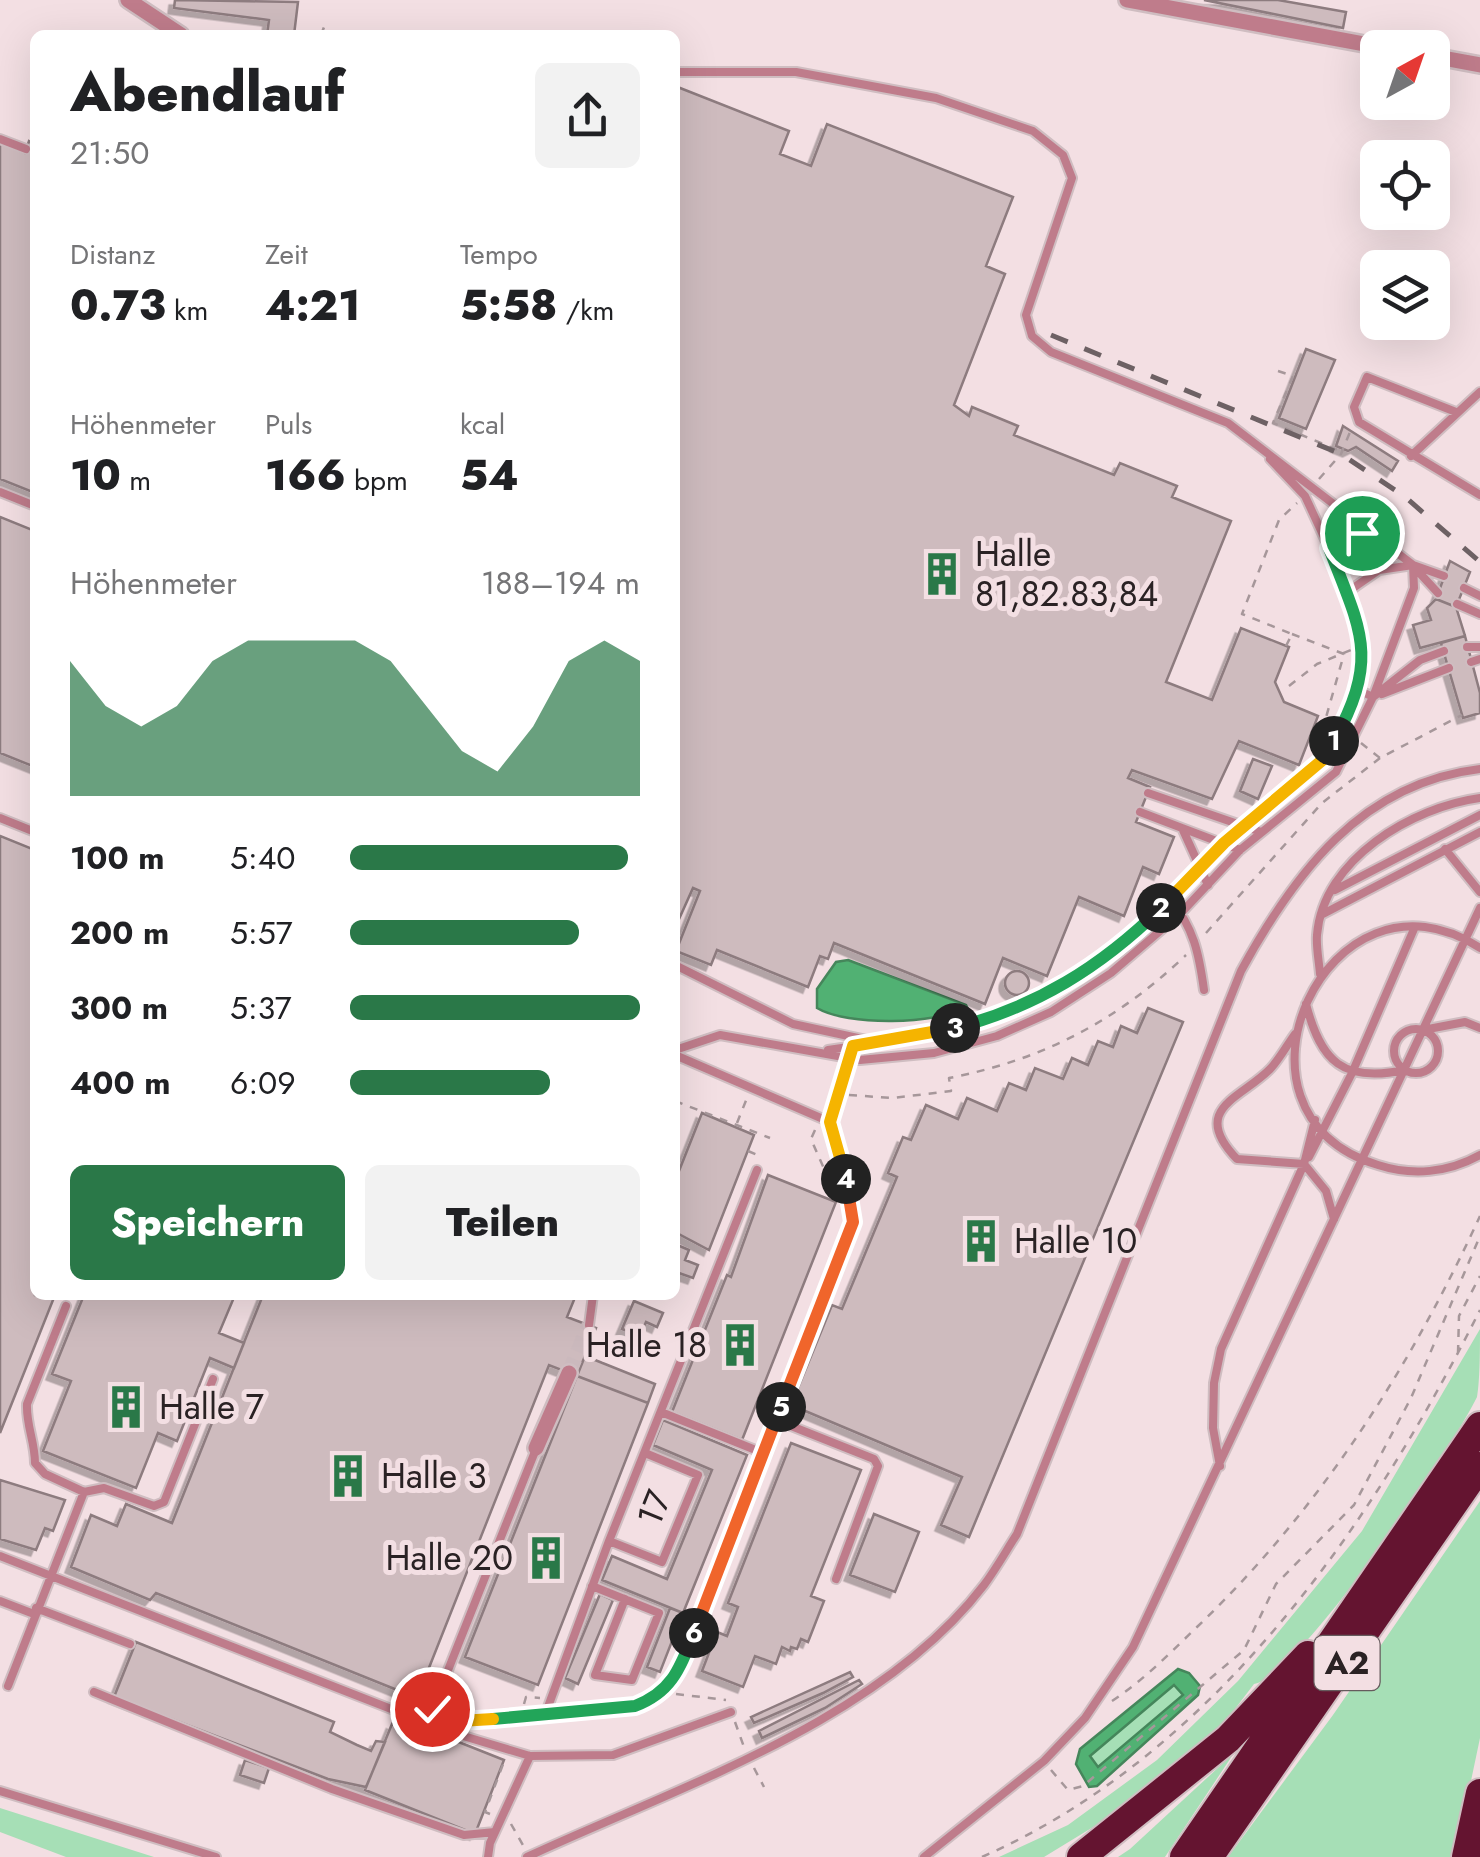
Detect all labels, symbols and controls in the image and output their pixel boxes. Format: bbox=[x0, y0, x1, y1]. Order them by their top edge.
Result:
north arrow bbox=[1360, 30, 1450, 120]
map controls bbox=[1360, 30, 1450, 340]
text: Abendlauf bbox=[70, 52, 344, 132]
button: share bbox=[535, 63, 640, 168]
text: 21:50 bbox=[70, 130, 149, 176]
button: locate bbox=[1360, 140, 1450, 230]
text: Distanz bbox=[70, 234, 155, 275]
text: Zeit bbox=[265, 234, 308, 275]
text: Tempo bbox=[460, 234, 538, 275]
button: layers bbox=[1360, 250, 1450, 340]
text: 0.73 bbox=[70, 275, 166, 336]
text: 4:21 bbox=[265, 275, 360, 336]
text: 5:58 bbox=[460, 275, 557, 336]
text: km bbox=[166, 290, 208, 331]
text: /km bbox=[557, 290, 614, 331]
text: Höhenmeter bbox=[70, 404, 216, 445]
text: Puls bbox=[265, 404, 312, 445]
text: kcal bbox=[460, 404, 505, 445]
text: 10 bbox=[70, 445, 121, 506]
text: 166 bbox=[265, 445, 346, 506]
text: 54 bbox=[460, 445, 519, 506]
text: m bbox=[121, 460, 151, 501]
text: bpm bbox=[346, 460, 408, 501]
pin bbox=[1320, 491, 1405, 576]
icon: arrive bbox=[1335, 506, 1390, 561]
place label: Halle 81,82.83,84 bbox=[975, 529, 1158, 619]
building icon: Halle 81,82.83,84 bbox=[918, 550, 966, 598]
text: Höhenmeter bbox=[70, 560, 237, 606]
text: 188–194 m bbox=[481, 560, 640, 606]
pin: 1 bbox=[1309, 716, 1359, 766]
text: 1 bbox=[1327, 720, 1341, 761]
text: 100 m bbox=[70, 835, 165, 881]
text: 5:40 bbox=[230, 835, 296, 881]
pin: 2 bbox=[1136, 883, 1186, 933]
text: 2 bbox=[1152, 887, 1170, 928]
text: 200 m bbox=[70, 910, 169, 956]
text: 5:57 bbox=[230, 910, 293, 956]
text: 300 m bbox=[70, 985, 168, 1031]
text: 5:37 bbox=[230, 985, 291, 1031]
pin: 3 bbox=[930, 1003, 980, 1053]
text: 3 bbox=[946, 1007, 964, 1048]
text: 400 m bbox=[70, 1060, 171, 1106]
text: 6:09 bbox=[230, 1060, 296, 1106]
pin: 4 bbox=[821, 1154, 871, 1204]
text: 4 bbox=[836, 1158, 856, 1199]
button: Speichern bbox=[70, 1165, 345, 1280]
button: Teilen bbox=[365, 1165, 640, 1280]
place label: Halle 10 bbox=[1014, 1216, 1137, 1266]
building icon: Halle 10 bbox=[957, 1217, 1005, 1265]
place label: Halle 18 bbox=[586, 1320, 707, 1370]
building icon: Halle 18 bbox=[716, 1321, 764, 1369]
place label: Halle 7 bbox=[159, 1382, 264, 1432]
pin: 5 bbox=[756, 1382, 806, 1432]
building icon: Halle 7 bbox=[102, 1383, 150, 1431]
text: 5 bbox=[772, 1386, 790, 1427]
place label: Halle 3 bbox=[381, 1451, 487, 1501]
building icon: Halle 3 bbox=[324, 1452, 372, 1500]
street label: 17 bbox=[624, 1482, 684, 1533]
place label: Halle 20 bbox=[386, 1533, 513, 1583]
building icon: Halle 20 bbox=[522, 1534, 570, 1582]
pin: 6 bbox=[669, 1608, 719, 1658]
text: 6 bbox=[685, 1612, 703, 1653]
road number: A2 bbox=[1314, 1636, 1380, 1690]
pin bbox=[390, 1667, 475, 1752]
icon: check bbox=[405, 1682, 460, 1737]

